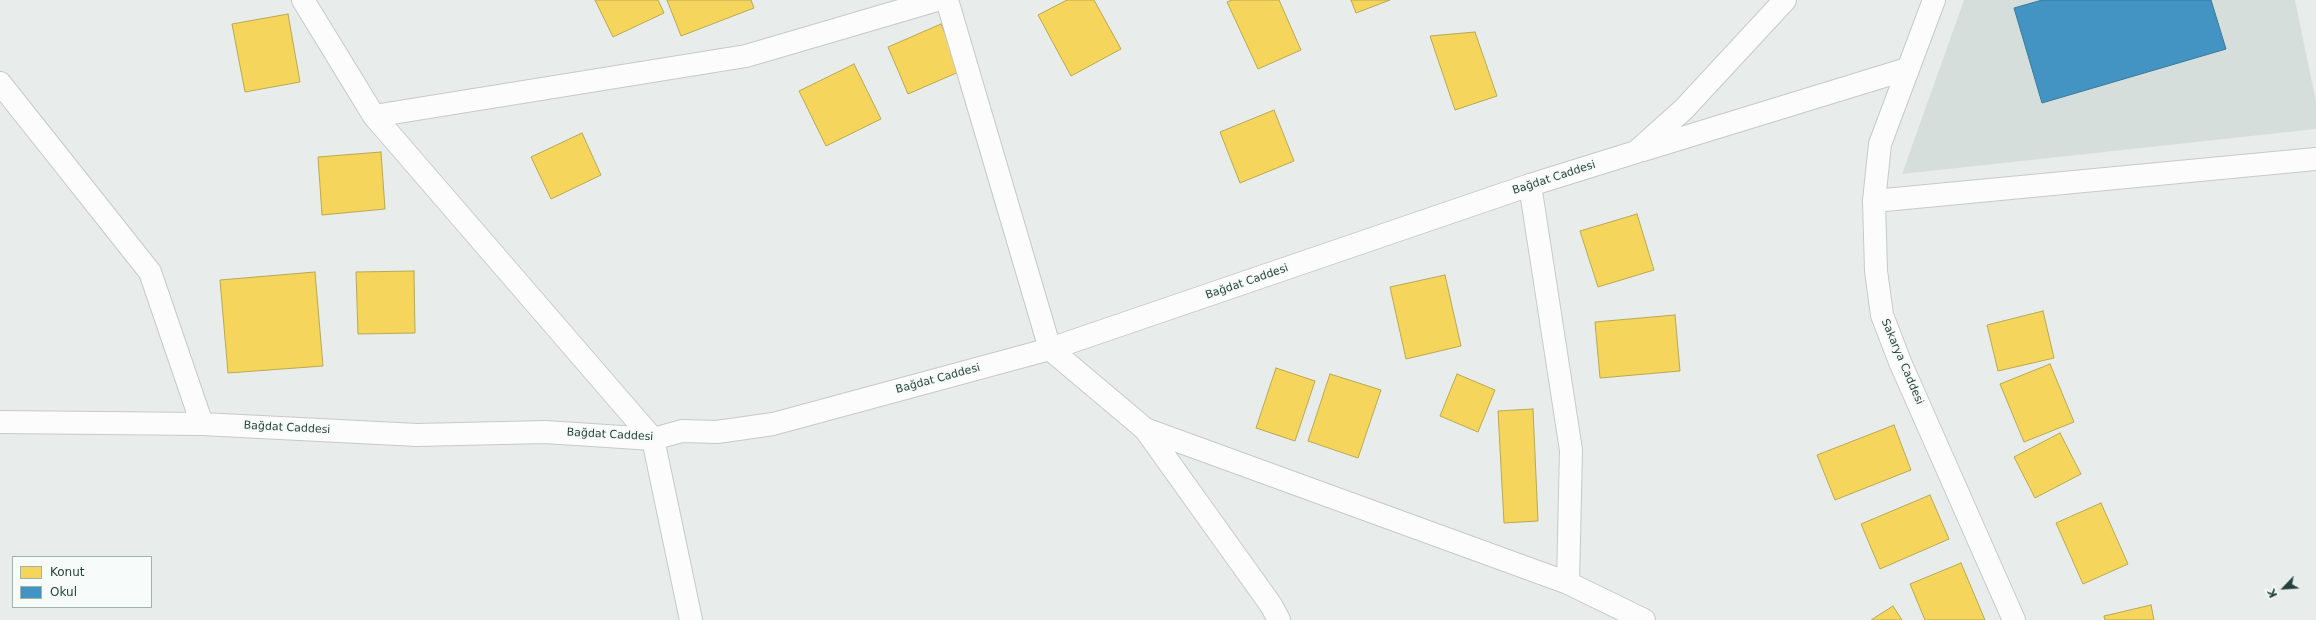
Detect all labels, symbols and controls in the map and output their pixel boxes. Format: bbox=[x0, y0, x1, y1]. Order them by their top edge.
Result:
street label: Bağdat Caddesi bbox=[1511, 158, 1597, 198]
street label: Bağdat Caddesi bbox=[1204, 262, 1290, 302]
street label: Sakarya Caddesi bbox=[1878, 317, 1926, 407]
street label: Bağdat Caddesi bbox=[894, 361, 982, 397]
street label: Bağdat Caddesi bbox=[243, 419, 331, 437]
street label: Bağdat Caddesi bbox=[566, 426, 654, 444]
legend bbox=[12, 556, 152, 608]
text: Konut bbox=[50, 565, 85, 579]
north arrow bbox=[2264, 568, 2304, 608]
text: Okul bbox=[50, 585, 77, 599]
text: K bbox=[2265, 587, 2280, 600]

